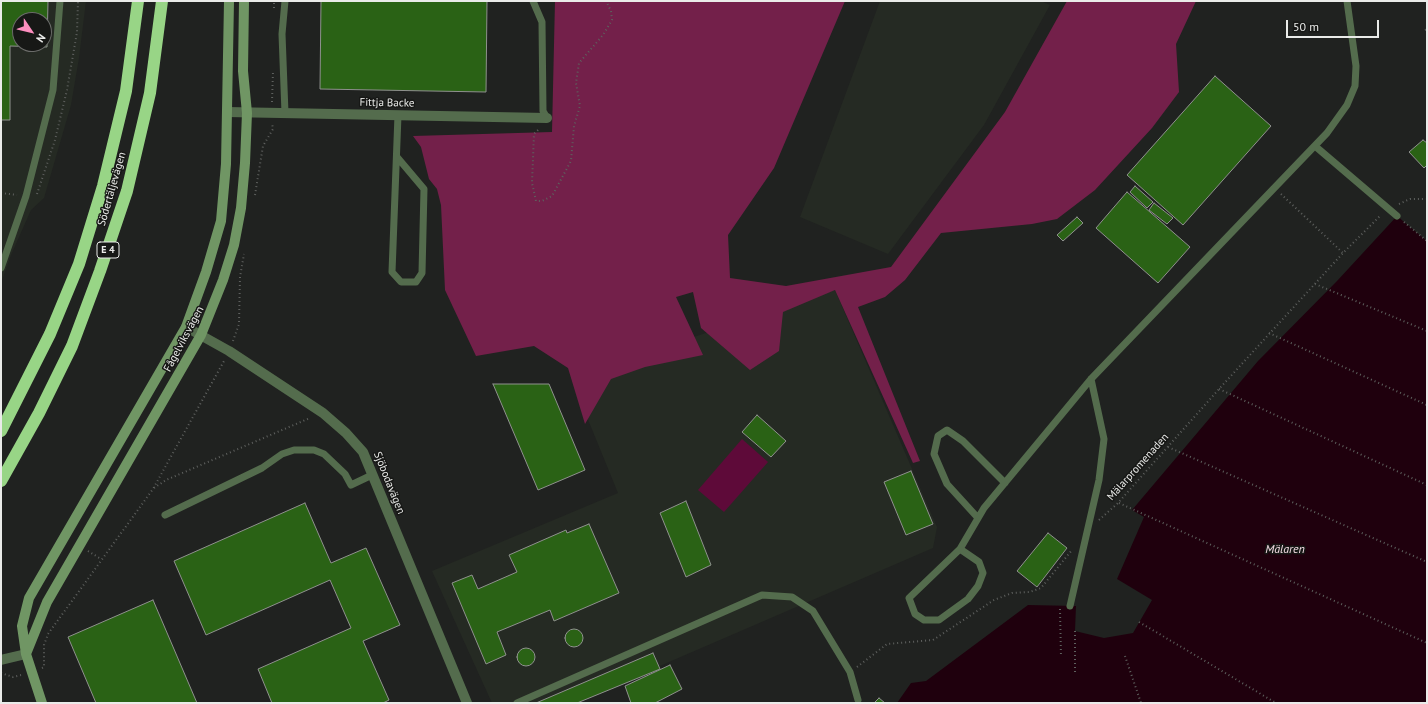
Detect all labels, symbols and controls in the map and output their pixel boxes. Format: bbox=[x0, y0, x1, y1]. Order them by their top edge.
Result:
north arrow bbox=[12, 12, 52, 52]
scale bar bbox=[1288, 12, 1381, 38]
text: 50 m bbox=[1293, 19, 1319, 34]
text: N bbox=[33, 31, 49, 45]
street label: Fittja Backe bbox=[359, 96, 415, 110]
street label: Södertäljevägen bbox=[95, 151, 129, 227]
road number: E 4 bbox=[97, 242, 119, 258]
street label: Fågelviksvägen bbox=[161, 304, 207, 374]
street label: Mälarpromenaden bbox=[1104, 431, 1172, 503]
street label: Sjöbodavägen bbox=[370, 450, 408, 516]
water label: Mälaren bbox=[1265, 543, 1305, 557]

